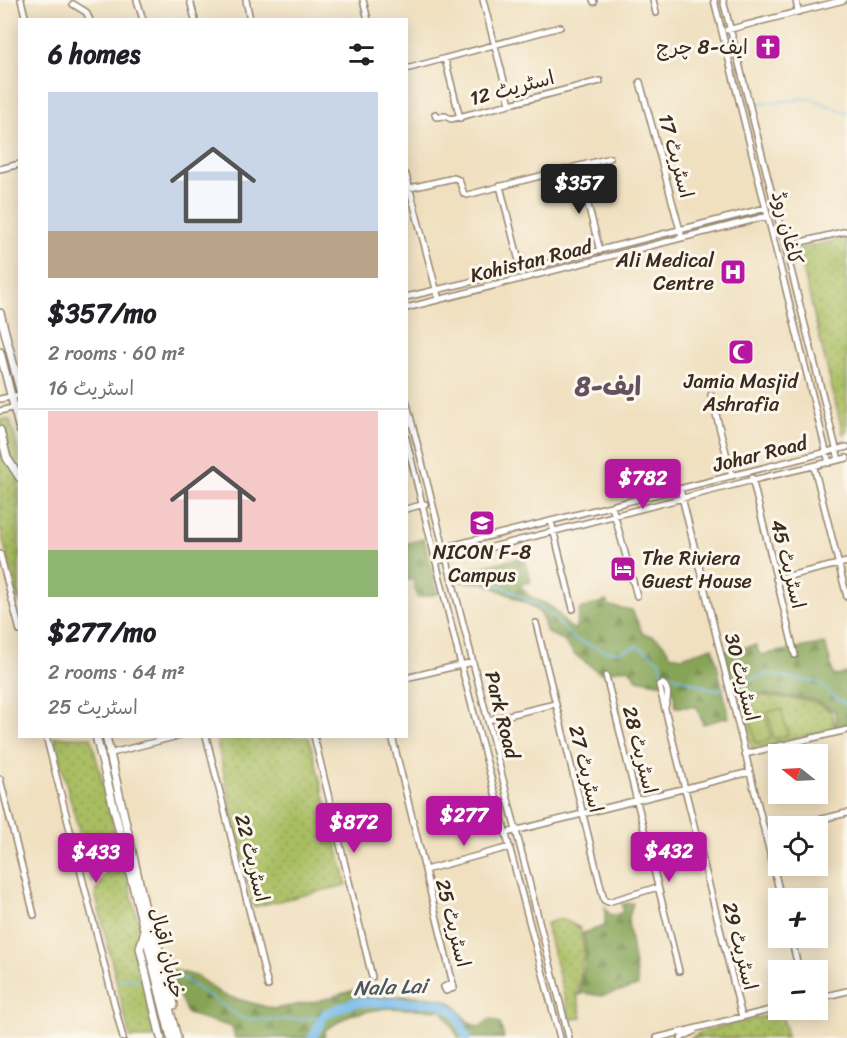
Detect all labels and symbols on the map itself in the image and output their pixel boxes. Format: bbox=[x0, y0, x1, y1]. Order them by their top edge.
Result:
place label: ایف-8 چرچ bbox=[656, 30, 748, 65]
church icon: ایف-8 چرچ bbox=[753, 32, 783, 62]
street label: اسٹریٹ 12 bbox=[466, 60, 558, 116]
street label: اسٹریٹ 17 bbox=[648, 110, 704, 202]
pin: $357 bbox=[543, 164, 615, 215]
street label: کاغان روڈ bbox=[761, 187, 813, 269]
street label: Kohistan Road bbox=[466, 229, 597, 293]
place label: Ali Medical Centre bbox=[615, 243, 715, 301]
hospital icon: Ali Medical Centre bbox=[718, 257, 748, 287]
mosque icon: Jamia Masjid Ashrafia bbox=[726, 337, 756, 367]
district label: ایف-8 bbox=[574, 363, 641, 409]
place label: Jamia Masjid Ashrafia bbox=[683, 364, 799, 422]
street label: Johar Road bbox=[708, 425, 812, 483]
pin: $782 bbox=[607, 459, 679, 510]
school or university icon: NICON F-8 Campus bbox=[467, 508, 497, 538]
street label: اسٹریٹ 45 bbox=[760, 516, 816, 612]
place label: NICON F-8 Campus bbox=[433, 535, 531, 593]
place label: The Riviera Guest House bbox=[642, 541, 752, 599]
hotel icon: The Riviera Guest House bbox=[608, 554, 638, 584]
street label: اسٹریٹ 30 bbox=[714, 629, 770, 725]
street label: Park Road bbox=[474, 668, 530, 764]
street label: اسٹریٹ 28 bbox=[612, 702, 668, 798]
street label: اسٹریٹ 27 bbox=[558, 721, 614, 817]
north arrow bbox=[768, 744, 828, 804]
pin: $277 bbox=[428, 796, 500, 847]
pin: $872 bbox=[318, 803, 390, 854]
street label: اسٹریٹ 22 bbox=[224, 810, 280, 906]
pin: $432 bbox=[633, 832, 705, 883]
pin: $433 bbox=[60, 833, 132, 884]
street label: اسٹریٹ 25 bbox=[425, 875, 481, 971]
street label: اسٹریٹ 29 bbox=[712, 898, 768, 994]
street label: خیابان اقبال bbox=[139, 904, 195, 1002]
water label: Nala Lai bbox=[353, 967, 431, 1007]

